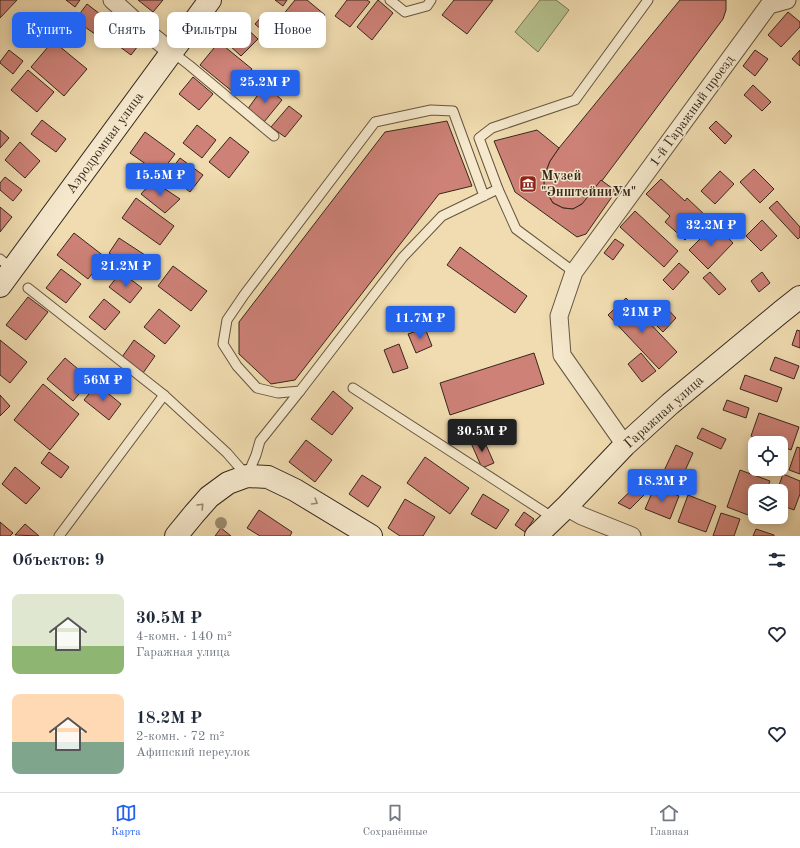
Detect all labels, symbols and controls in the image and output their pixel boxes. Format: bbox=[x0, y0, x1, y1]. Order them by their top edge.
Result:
chip: Купить bbox=[12, 12, 86, 48]
chip: Снять bbox=[94, 12, 159, 48]
chip: Фильтры bbox=[167, 12, 251, 48]
chip: Новое bbox=[259, 12, 326, 48]
street label: 1-й Гаражный проезд bbox=[647, 53, 737, 169]
pin: 25.2M ₽ bbox=[228, 70, 302, 104]
text: 25.2M ₽ bbox=[240, 76, 290, 89]
street label: Аэродромная улица bbox=[64, 90, 146, 196]
pin: 15.5M ₽ bbox=[123, 163, 197, 197]
text: 15.5M ₽ bbox=[135, 169, 185, 182]
place label: Музей "ЭнштейниУм" bbox=[541, 169, 636, 199]
museum icon: Музей "ЭнштейниУм" bbox=[518, 174, 538, 194]
pin: 32.2M ₽ bbox=[674, 213, 748, 247]
text: 32.2M ₽ bbox=[686, 219, 736, 232]
pin: 21.2M ₽ bbox=[89, 254, 163, 288]
text: 21.2M ₽ bbox=[101, 260, 151, 273]
pin: 21M ₽ bbox=[614, 300, 670, 334]
pin: 11.7M ₽ bbox=[383, 306, 457, 340]
text: 21M ₽ bbox=[622, 306, 662, 319]
text: 11.7M ₽ bbox=[395, 312, 445, 325]
pin: 56M ₽ bbox=[75, 368, 131, 402]
street label: Гаражная улица bbox=[622, 373, 706, 451]
text: 56M ₽ bbox=[83, 374, 123, 387]
pin: 30.5M ₽ bbox=[445, 419, 519, 453]
text: 30.5M ₽ bbox=[457, 425, 507, 438]
map controls bbox=[748, 436, 788, 524]
button: locate bbox=[748, 436, 788, 476]
pin: 18.2M ₽ bbox=[625, 469, 699, 503]
text: 18.2M ₽ bbox=[637, 475, 687, 488]
button: layers bbox=[748, 484, 788, 524]
one-way arrow bbox=[311, 497, 318, 505]
one-way arrow bbox=[196, 503, 204, 511]
icon: filters bbox=[766, 549, 788, 571]
text: Объектов: 9 bbox=[12, 552, 104, 569]
icon: home bbox=[44, 610, 92, 658]
text: 30.5M ₽ bbox=[136, 610, 202, 627]
icon: heart bbox=[766, 623, 788, 645]
text: 4-комн. · 140 m² bbox=[136, 630, 232, 643]
text: Гаражная улица bbox=[136, 646, 230, 659]
icon: home bbox=[44, 710, 92, 758]
text: 18.2M ₽ bbox=[136, 710, 202, 727]
icon: heart bbox=[766, 723, 788, 745]
text: 2-комн. · 72 m² bbox=[136, 730, 224, 743]
text: Афипский переулок bbox=[136, 746, 250, 759]
tab: Карта bbox=[111, 802, 141, 840]
tab: Сохранённые bbox=[363, 802, 428, 840]
tab: Главная bbox=[649, 802, 689, 840]

